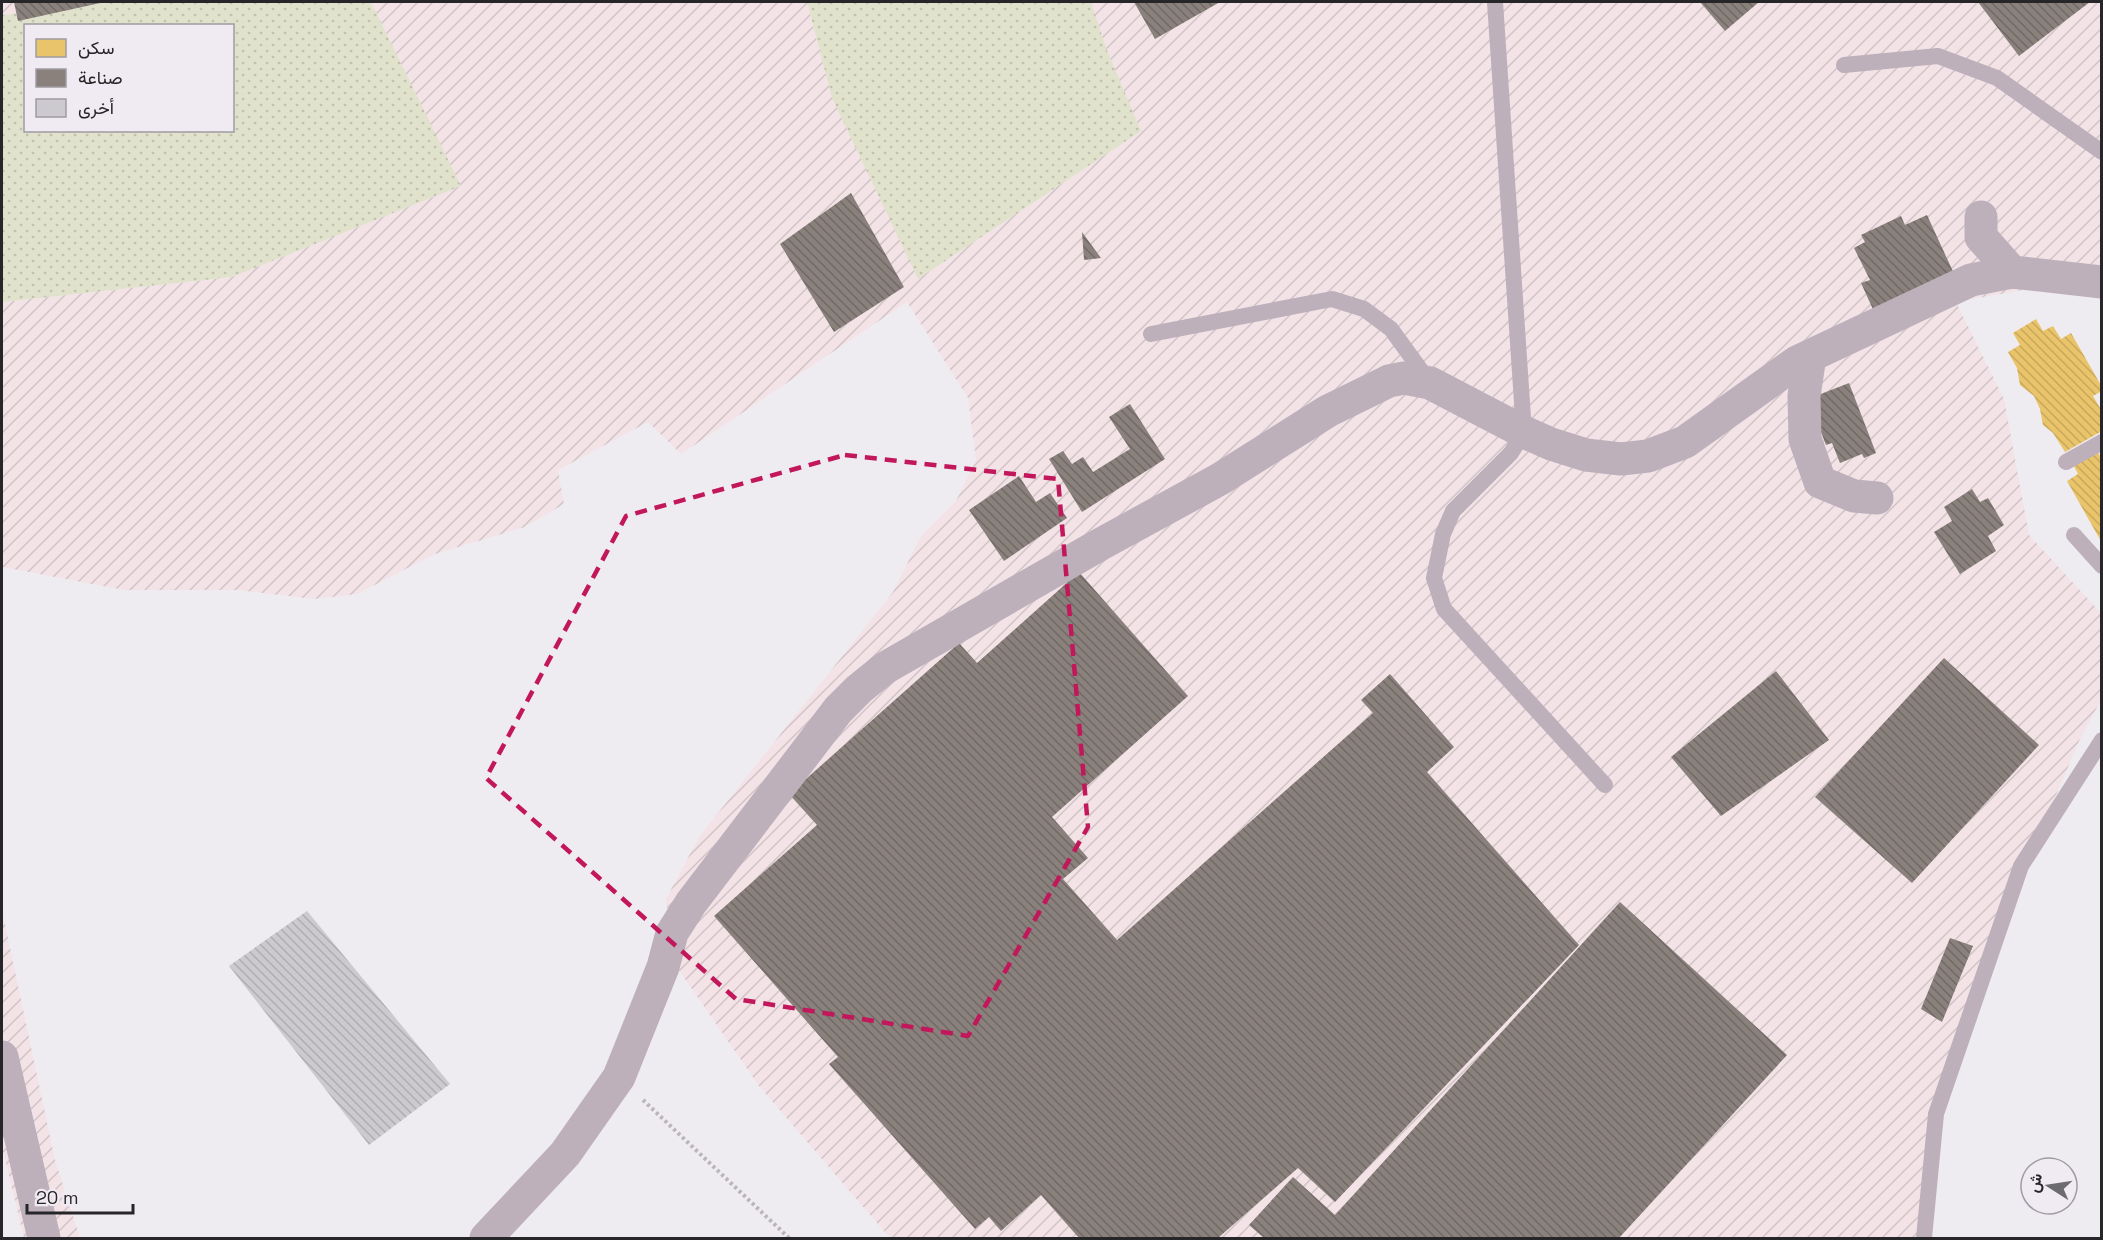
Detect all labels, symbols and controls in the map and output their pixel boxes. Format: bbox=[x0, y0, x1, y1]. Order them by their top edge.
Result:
legend bbox=[24, 24, 234, 132]
text: سكن bbox=[78, 36, 114, 59]
text: صناعة bbox=[78, 66, 123, 89]
text: أخرى bbox=[78, 96, 114, 119]
north arrow bbox=[2019, 1156, 2079, 1216]
text: ش bbox=[2023, 1171, 2047, 1195]
scale bar bbox=[27, 1177, 134, 1215]
text: 20 m bbox=[36, 1186, 79, 1209]

